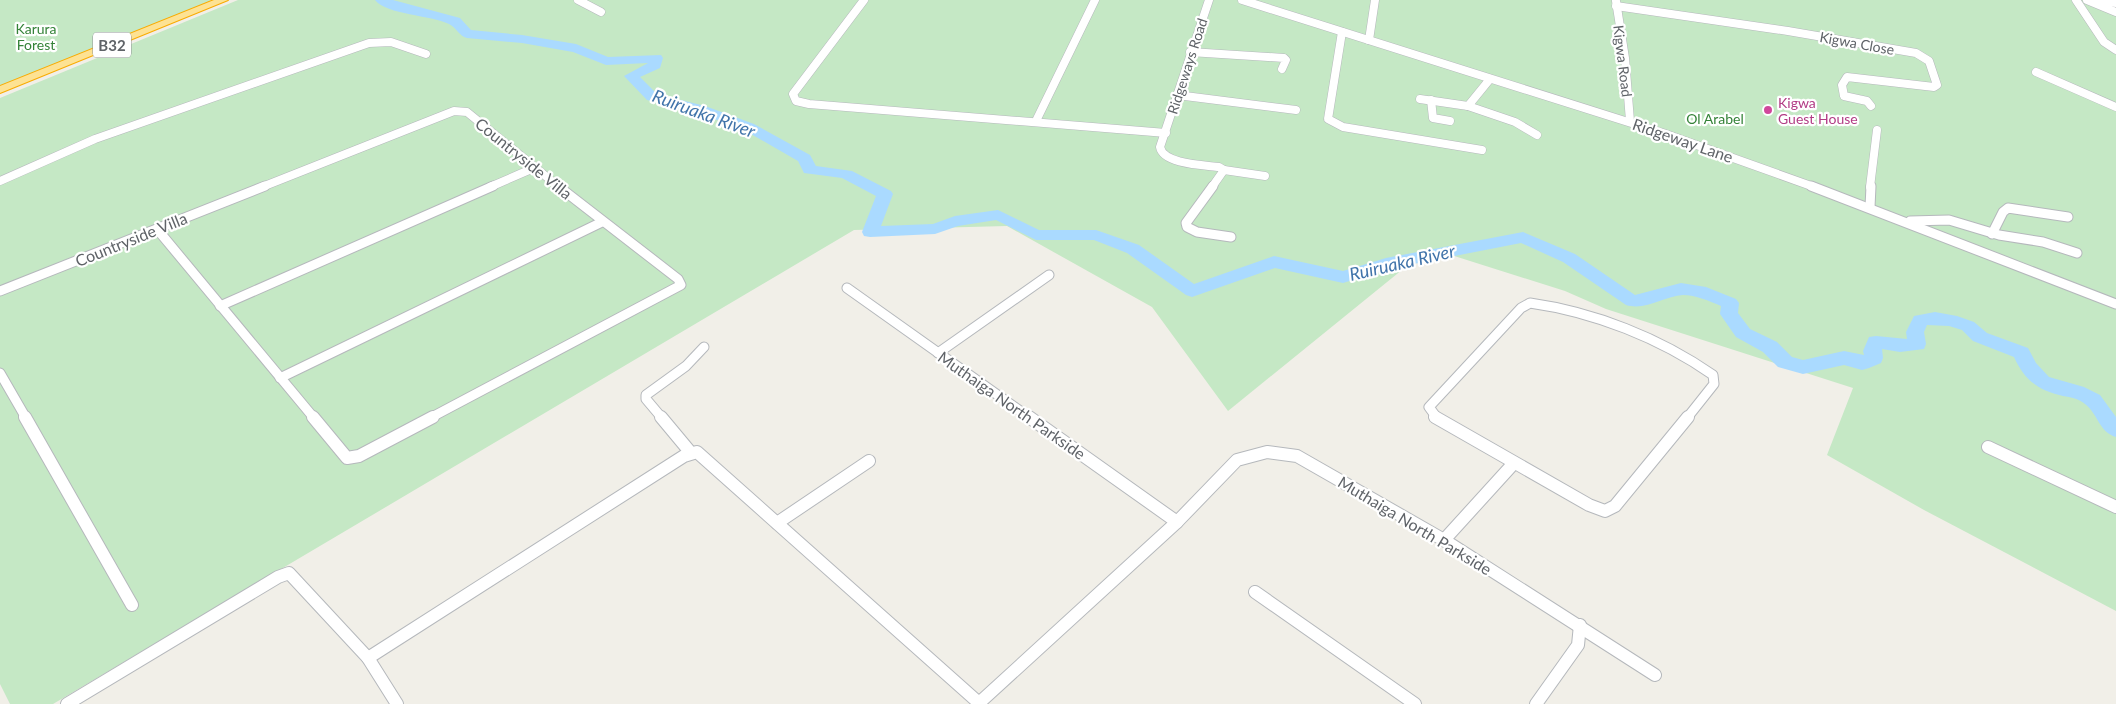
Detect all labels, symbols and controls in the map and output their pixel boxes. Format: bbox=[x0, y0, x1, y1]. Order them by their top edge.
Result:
street label: Ridgeways Road bbox=[1163, 16, 1211, 116]
park label: Karura Forest bbox=[15, 20, 57, 53]
street label: Kigwa Road bbox=[1610, 24, 1636, 98]
street label: Kigwa Close bbox=[1818, 28, 1896, 58]
road number: B32 bbox=[93, 32, 131, 58]
water label: Ruiruaka River bbox=[650, 84, 759, 142]
place label: Kigwa Guest House bbox=[1778, 94, 1858, 127]
marker: Kigwa Guest House bbox=[1762, 104, 1774, 116]
park label: Ol Arabel bbox=[1686, 110, 1744, 127]
street label: Countryside Villa bbox=[472, 113, 576, 203]
street label: Ridgeway Lane bbox=[1630, 114, 1736, 166]
street label: Countryside Villa bbox=[72, 208, 190, 270]
water label: Ruiruaka River bbox=[1347, 239, 1458, 285]
street label: Muthaiga North Parkside bbox=[935, 347, 1089, 463]
street label: Muthaiga North Parkside bbox=[1335, 472, 1495, 578]

